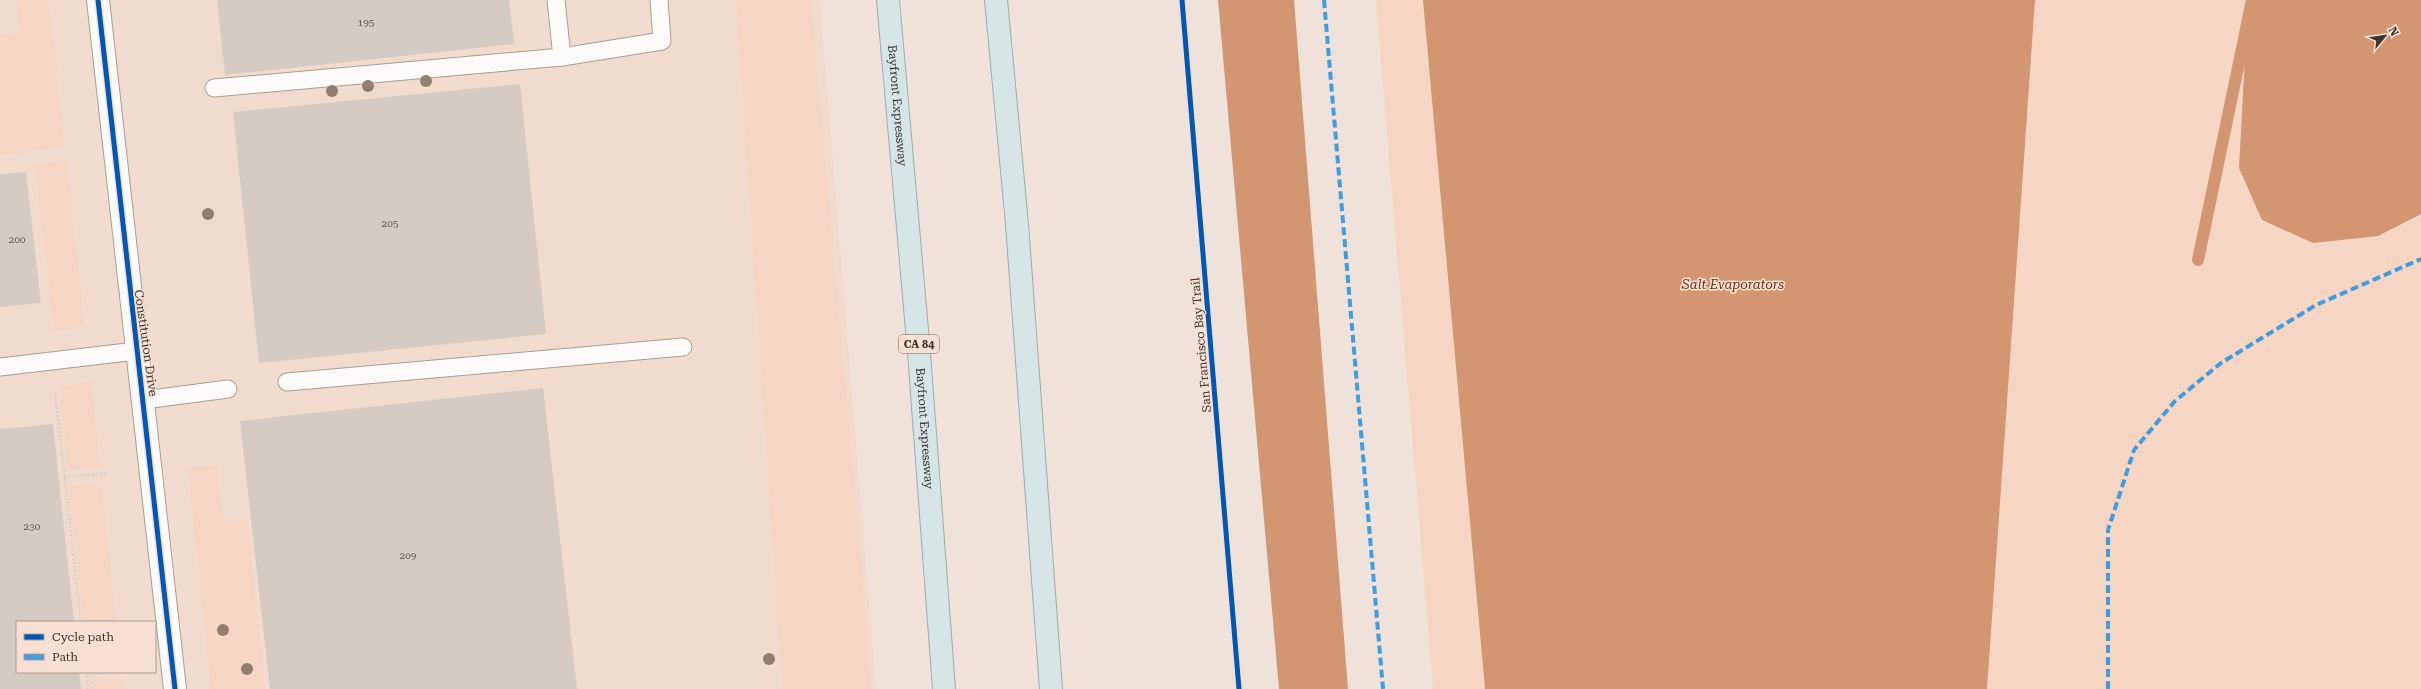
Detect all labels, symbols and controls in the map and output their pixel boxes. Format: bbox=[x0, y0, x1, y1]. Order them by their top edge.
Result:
north arrow bbox=[2365, 16, 2405, 56]
house number: 195 bbox=[358, 17, 375, 28]
text: N bbox=[2386, 25, 2401, 39]
street label: Bayfront Expressway bbox=[885, 44, 910, 168]
house number: 205 bbox=[382, 218, 399, 229]
house number: 200 bbox=[9, 234, 26, 245]
street label: San Francisco Bay Trail bbox=[1188, 277, 1214, 413]
water label: Salt Evaporators bbox=[1681, 277, 1784, 292]
street label: Constitution Drive bbox=[132, 289, 160, 398]
road number: CA 84 bbox=[899, 335, 939, 353]
street label: Bayfront Expressway bbox=[913, 367, 936, 490]
house number: 230 bbox=[24, 521, 41, 532]
house number: 209 bbox=[400, 550, 417, 561]
legend bbox=[16, 621, 156, 673]
text: Cycle path bbox=[52, 630, 114, 644]
text: Path bbox=[52, 650, 78, 664]

